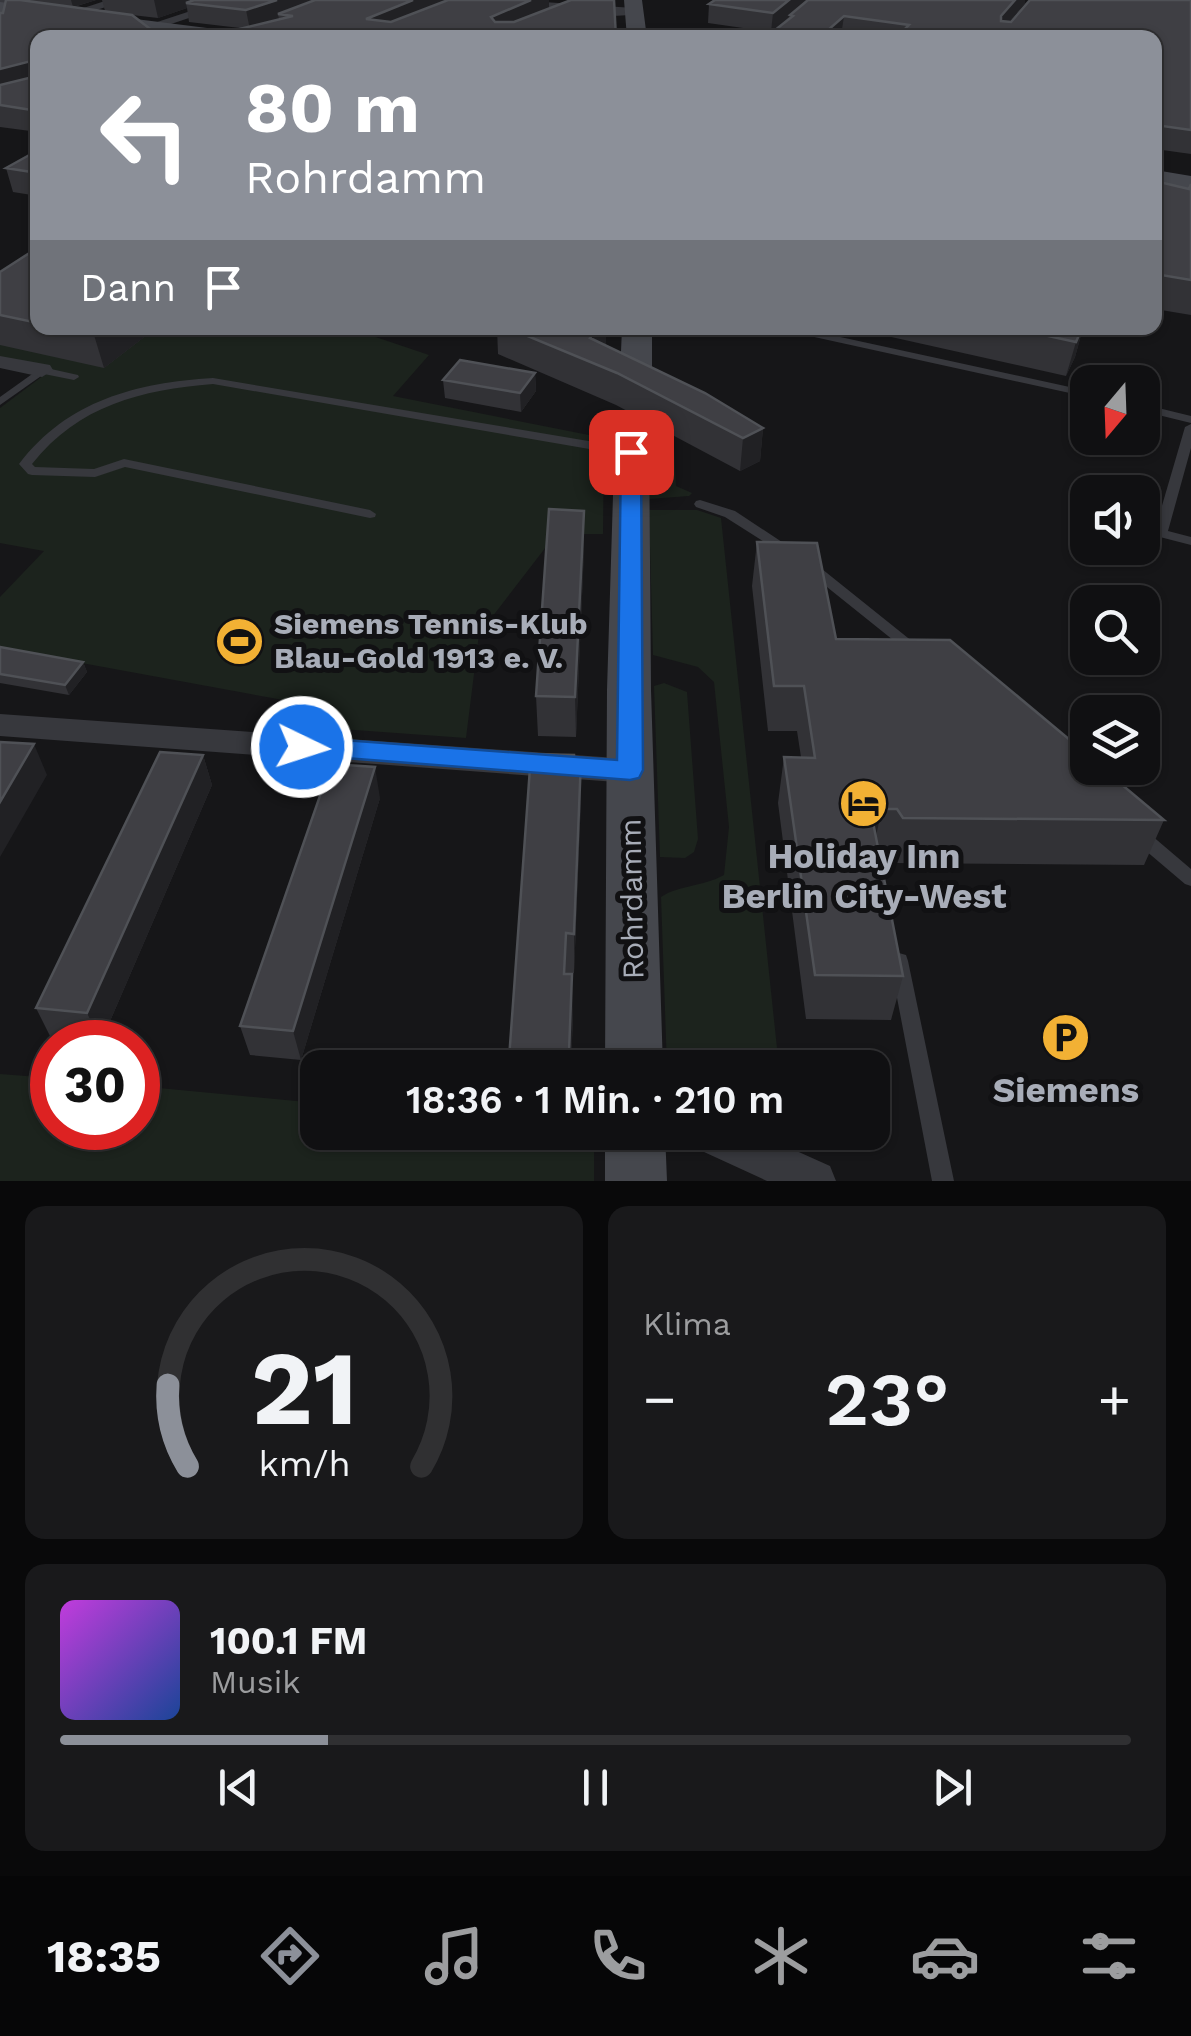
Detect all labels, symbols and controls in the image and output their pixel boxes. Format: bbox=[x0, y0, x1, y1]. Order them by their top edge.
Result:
text: 80 m bbox=[245, 67, 420, 149]
icon: left bbox=[80, 70, 210, 200]
text: Rohrdamm bbox=[245, 151, 486, 204]
icon: arrive bbox=[196, 260, 251, 315]
text: Dann bbox=[80, 266, 176, 310]
north arrow bbox=[1070, 365, 1160, 455]
map controls bbox=[1070, 365, 1160, 785]
pin bbox=[589, 410, 674, 495]
icon: arrive bbox=[604, 425, 659, 480]
button: sound bbox=[1070, 475, 1160, 565]
button: search bbox=[1070, 585, 1160, 675]
place label: Siemens Tennis-Klub Blau-Gold 1913 e. V. bbox=[274, 606, 588, 675]
sports icon: Siemens Tennis-Klub Blau-Gold 1913 e. V. bbox=[213, 615, 265, 667]
position arrow bbox=[250, 695, 354, 799]
button: layers bbox=[1070, 695, 1160, 785]
hotel icon: Holiday Inn Berlin City-West bbox=[838, 778, 890, 830]
street label: Rohrdamm bbox=[613, 818, 650, 980]
place label: Holiday Inn Berlin City-West bbox=[722, 835, 1006, 917]
parking icon: Siemens bbox=[1040, 1012, 1092, 1064]
speed limit sign: 30 bbox=[30, 1020, 160, 1150]
place label: Siemens bbox=[993, 1069, 1139, 1111]
text: 18:36 · 1 Min. · 210 m bbox=[406, 1078, 784, 1122]
text: Klima bbox=[643, 1305, 731, 1343]
text: 21 bbox=[251, 1327, 357, 1449]
text: 23° bbox=[825, 1355, 949, 1443]
text: − bbox=[643, 1367, 676, 1431]
text: + bbox=[1098, 1367, 1131, 1431]
text: km/h bbox=[258, 1443, 350, 1485]
text: 100.1 FM bbox=[210, 1619, 367, 1663]
text: Musik bbox=[210, 1663, 300, 1701]
icon: previous bbox=[211, 1760, 266, 1815]
icon: pause bbox=[568, 1760, 623, 1815]
icon: next bbox=[925, 1760, 980, 1815]
icon: directions bbox=[255, 1921, 325, 1991]
icon: music bbox=[419, 1921, 489, 1991]
icon: phone bbox=[583, 1921, 653, 1991]
icon: climate bbox=[746, 1921, 816, 1991]
icon: car bbox=[910, 1921, 980, 1991]
icon: filters bbox=[1074, 1921, 1144, 1991]
text: 18:35 bbox=[47, 1930, 161, 1983]

